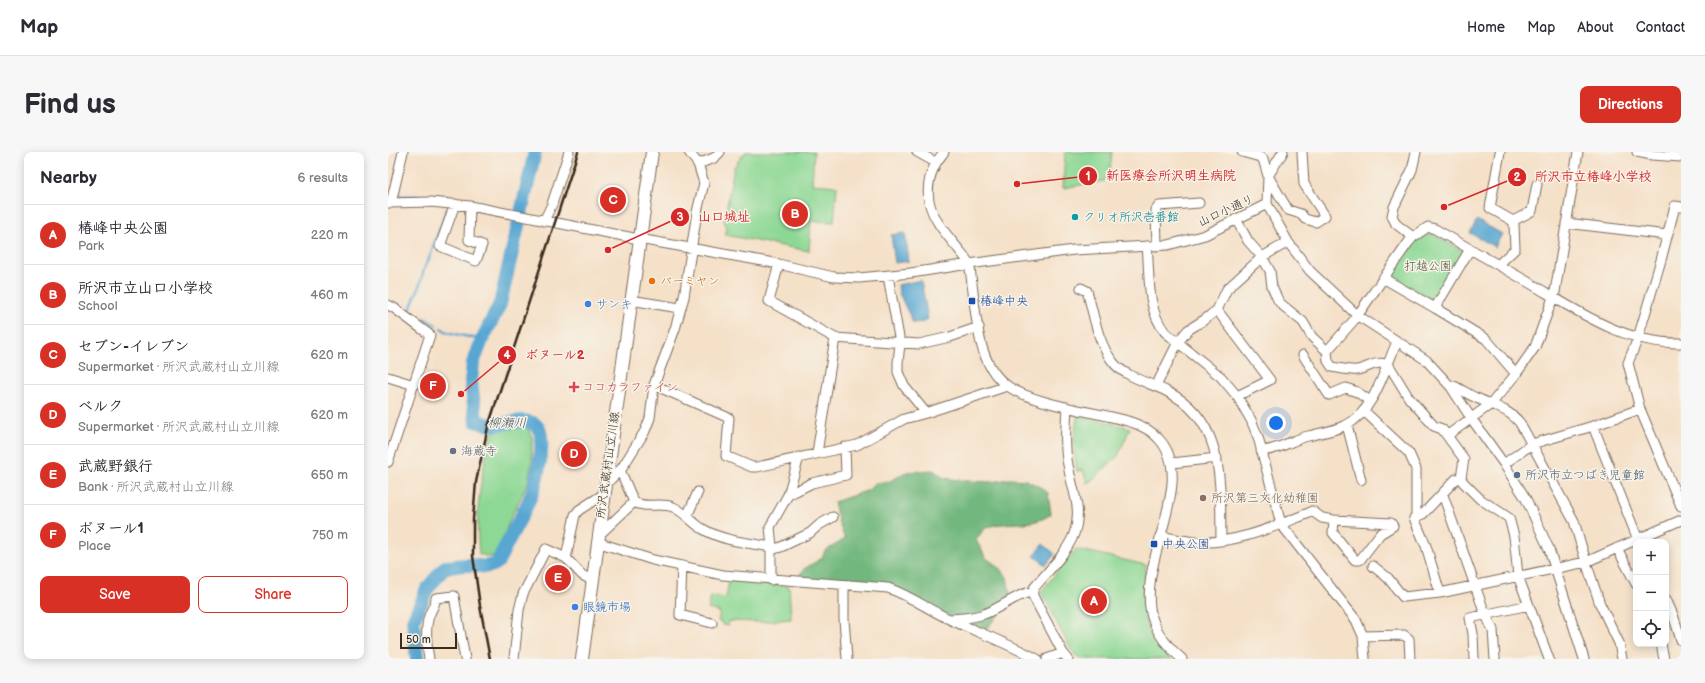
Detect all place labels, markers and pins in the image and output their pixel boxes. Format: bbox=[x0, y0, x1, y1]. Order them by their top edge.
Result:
callout: 新医療会所沢明生病院 bbox=[1078, 163, 1244, 188]
callout: 所沢市立椿峰小学校 bbox=[1507, 164, 1660, 189]
pin: C bbox=[600, 185, 626, 215]
pin: B bbox=[782, 199, 808, 229]
callout: 山口城址 bbox=[670, 204, 758, 229]
place label: クリオ所沢壱番館 bbox=[1083, 210, 1179, 225]
marker: クリオ所沢壱番館 bbox=[1070, 212, 1080, 222]
place label: バーミヤン bbox=[660, 274, 720, 289]
marker: バーミヤン bbox=[647, 276, 657, 286]
place label: 椿峰中央 bbox=[980, 294, 1028, 309]
marker: 椿峰中央 bbox=[967, 296, 977, 306]
place label: サンキ bbox=[596, 297, 632, 312]
marker: サンキ bbox=[583, 299, 593, 309]
callout: ボヌール2 bbox=[497, 342, 593, 367]
pin: F bbox=[420, 371, 446, 401]
place label: ココカラファイン bbox=[582, 380, 678, 395]
marker: ココカラファイン bbox=[569, 382, 579, 392]
pin: D bbox=[561, 439, 587, 469]
place label: 海蔵寺 bbox=[461, 444, 497, 459]
marker: 海蔵寺 bbox=[448, 446, 458, 456]
place label: 所沢市立つばき児童館 bbox=[1525, 468, 1645, 483]
marker: 所沢市立つばき児童館 bbox=[1512, 470, 1522, 480]
place label: 所沢第三文化幼稚園 bbox=[1211, 491, 1319, 506]
marker: 所沢第三文化幼稚園 bbox=[1198, 493, 1208, 503]
place label: 中央公園 bbox=[1162, 537, 1210, 552]
marker: 中央公園 bbox=[1149, 539, 1159, 549]
pin: E bbox=[545, 563, 571, 593]
pin: A bbox=[1081, 586, 1107, 616]
place label: 眼鏡市場 bbox=[583, 600, 631, 615]
marker: 眼鏡市場 bbox=[570, 602, 580, 612]

